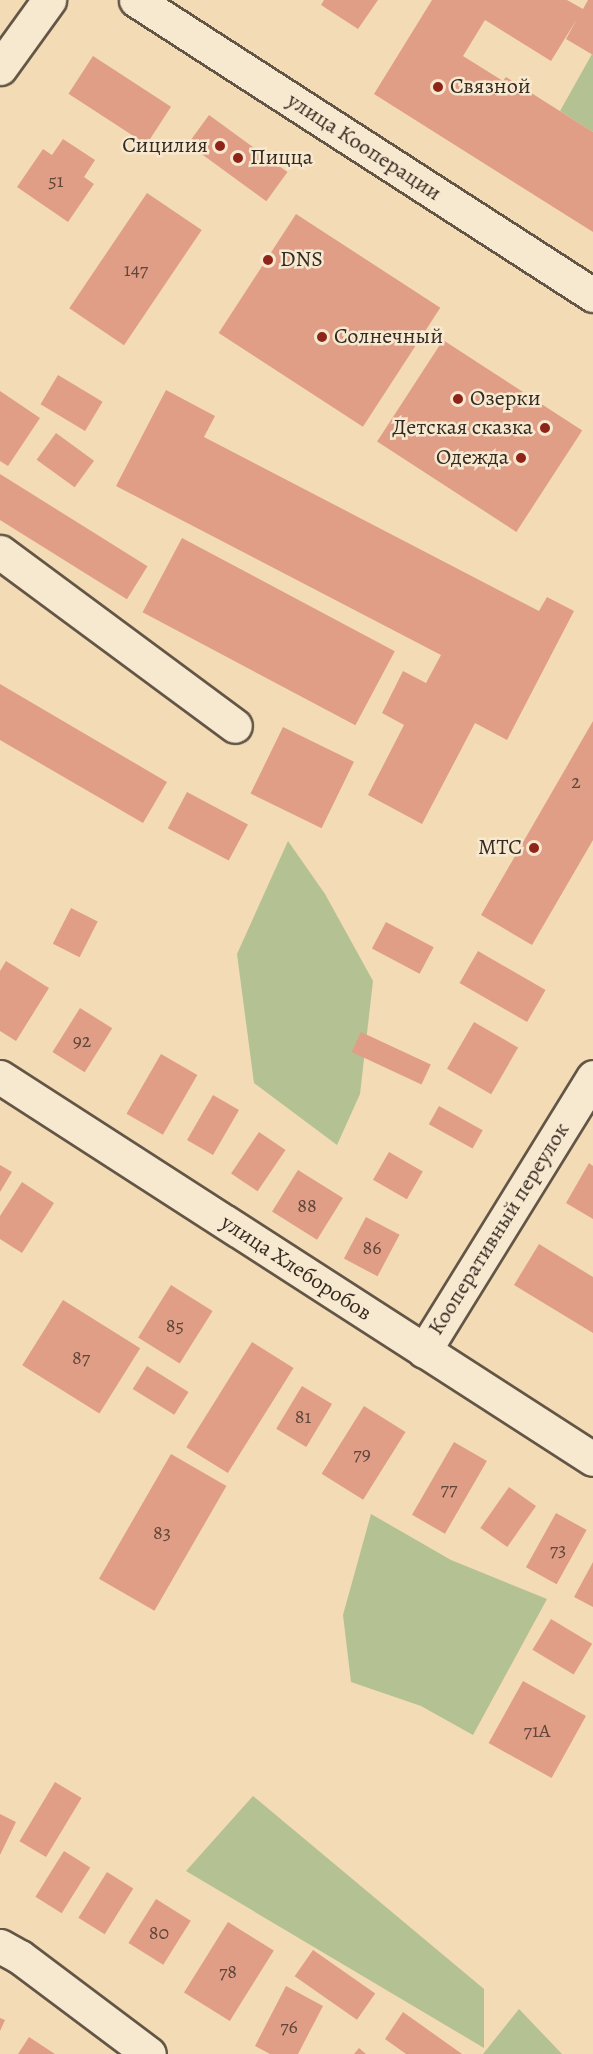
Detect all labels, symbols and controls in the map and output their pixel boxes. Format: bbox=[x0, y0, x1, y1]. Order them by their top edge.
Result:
place label: Связной bbox=[450, 74, 531, 100]
marker: Связной bbox=[431, 80, 445, 94]
street label: улица Кооперации bbox=[282, 87, 446, 207]
place label: Сицилия bbox=[122, 133, 208, 159]
marker: Сицилия bbox=[213, 139, 227, 153]
place label: Пицца bbox=[250, 145, 313, 171]
marker: Пицца bbox=[231, 151, 245, 165]
house number: 51 bbox=[48, 168, 64, 192]
place label: DNS bbox=[280, 247, 323, 273]
marker: DNS bbox=[261, 253, 275, 267]
house number: 147 bbox=[124, 257, 148, 281]
place label: Солнечный bbox=[334, 324, 443, 350]
marker: Солнечный bbox=[315, 330, 329, 344]
place label: Озерки bbox=[470, 386, 541, 412]
marker: Озерки bbox=[451, 392, 465, 406]
place label: Детская сказка bbox=[392, 415, 533, 441]
marker: Детская сказка bbox=[538, 421, 552, 435]
place label: Одежда bbox=[436, 445, 509, 471]
marker: Одежда bbox=[514, 451, 528, 465]
house number: 2 bbox=[571, 769, 581, 793]
place label: МТС bbox=[478, 835, 522, 861]
marker: МТС bbox=[527, 841, 541, 855]
house number: 92 bbox=[73, 1028, 91, 1052]
street label: Кооперативный переулок bbox=[423, 1118, 575, 1340]
house number: 88 bbox=[297, 1193, 317, 1217]
street label: улица Хлеборобов bbox=[216, 1209, 376, 1327]
house number: 86 bbox=[363, 1235, 381, 1259]
house number: 85 bbox=[166, 1313, 184, 1337]
house number: 87 bbox=[72, 1345, 90, 1369]
house number: 81 bbox=[295, 1404, 311, 1428]
house number: 79 bbox=[353, 1441, 371, 1465]
house number: 77 bbox=[441, 1476, 457, 1500]
house number: 83 bbox=[153, 1520, 171, 1544]
house number: 73 bbox=[550, 1537, 566, 1561]
house number: 71А bbox=[524, 1718, 550, 1742]
house number: 80 bbox=[149, 1920, 169, 1944]
house number: 78 bbox=[219, 1959, 237, 1983]
house number: 76 bbox=[280, 2014, 298, 2038]

